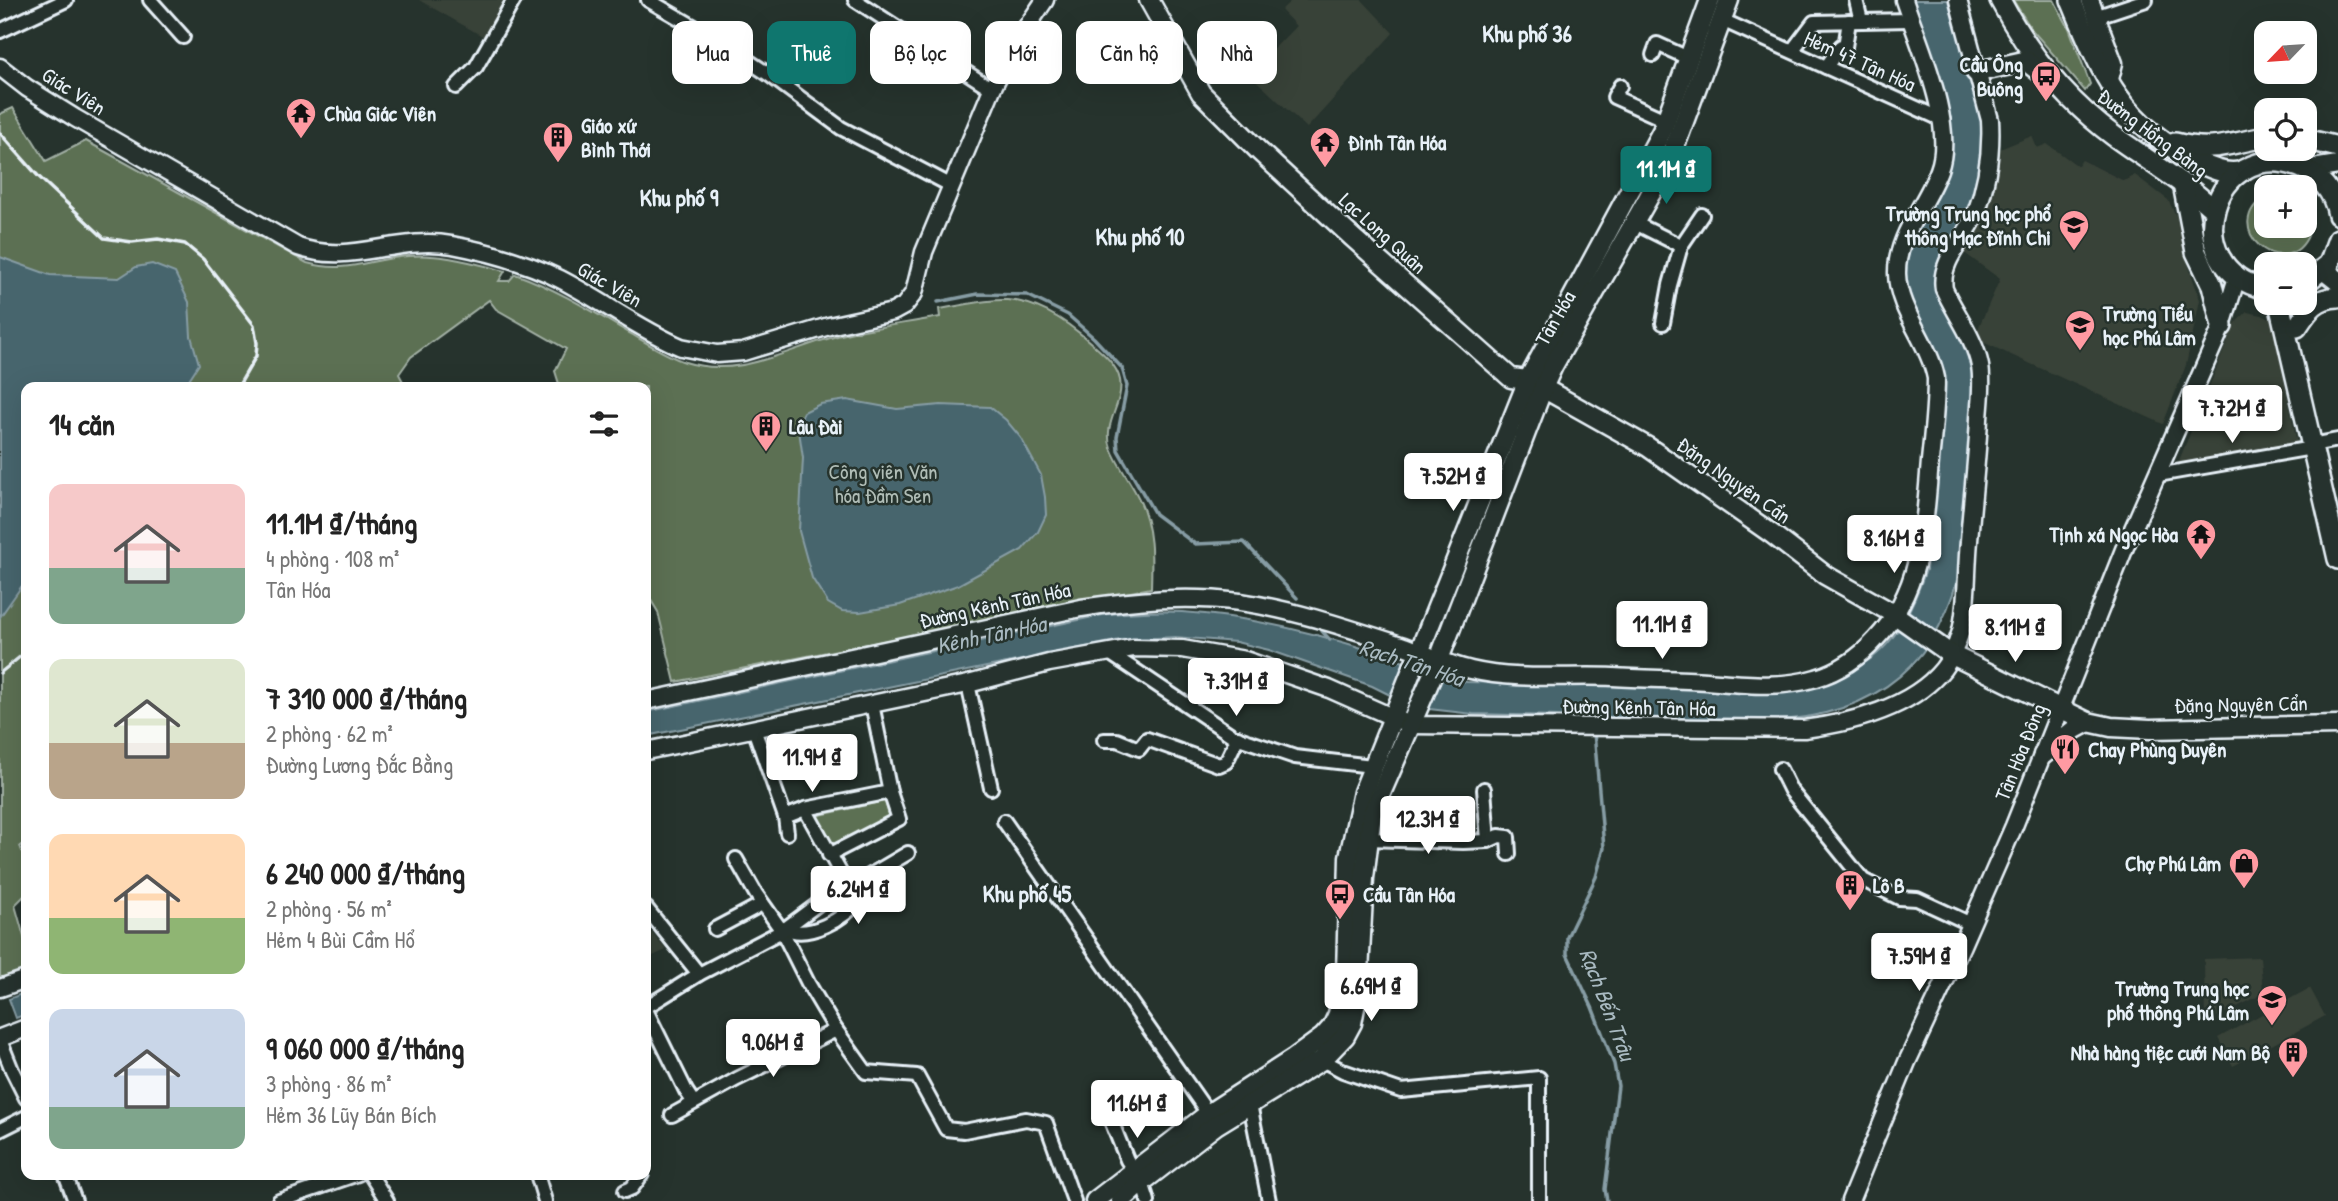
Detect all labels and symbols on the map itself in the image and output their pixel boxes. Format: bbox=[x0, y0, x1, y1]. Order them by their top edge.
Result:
district label: Khu phố 36 bbox=[1482, 18, 1572, 50]
north arrow bbox=[2254, 21, 2317, 84]
street label: Hẻm 47 Tân Hóa bbox=[1800, 23, 1920, 99]
place label: Cầu Ông Buông bbox=[1960, 50, 2023, 104]
bus stop icon: Cầu Ông Buông bbox=[2029, 59, 2063, 103]
street label: Giác Viên bbox=[36, 60, 112, 122]
street label: Đường Hồng Bàng bbox=[2092, 82, 2214, 184]
temple icon: Chùa Giác Viên bbox=[284, 96, 318, 140]
place label: Chùa Giác Viên bbox=[324, 99, 436, 128]
place label: Giáo xứ Bình Thới bbox=[581, 111, 651, 164]
building icon: Giáo xứ Bình Thới bbox=[541, 120, 575, 164]
temple icon: Đình Tân Hóa bbox=[1308, 125, 1342, 169]
place label: Đình Tân Hóa bbox=[1348, 128, 1447, 157]
pin: 11.1M ₫ bbox=[1601, 146, 1731, 206]
district label: Khu phố 9 bbox=[640, 182, 719, 214]
street label: Lạc Long Quân bbox=[1333, 186, 1433, 280]
place label: Trường Trung học phổ thông Mạc Đĩnh Chi bbox=[1885, 199, 2052, 253]
school or university icon: Trường Trung học phổ thông Mạc Đĩnh Chi bbox=[2057, 208, 2091, 252]
district label: Khu phố 10 bbox=[1096, 221, 1184, 253]
street label: Giác Viên bbox=[572, 254, 648, 314]
street label: Tân Hóa bbox=[1528, 285, 1582, 351]
place label: Trường Tiểu học Phú Lâm bbox=[2102, 299, 2196, 352]
school or university icon: Trường Tiểu học Phú Lâm bbox=[2063, 308, 2097, 352]
pin: 7.72M ₫ bbox=[2167, 386, 2297, 445]
building icon: Lâu Đài bbox=[749, 409, 783, 453]
place label: Lâu Đài bbox=[789, 412, 843, 441]
street label: Đặng Nguyên Cẩn bbox=[1671, 430, 1797, 530]
pin: 7.52M ₫ bbox=[1388, 454, 1518, 513]
park label: Công viên Văn hóa Đầm Sen bbox=[829, 457, 937, 510]
pin: 8.16M ₫ bbox=[1829, 516, 1959, 575]
temple icon: Tịnh xá Ngọc Hòa bbox=[2184, 517, 2218, 561]
place label: Tịnh xá Ngọc Hòa bbox=[2048, 520, 2179, 550]
street label: Đường Kênh Tân Hóa bbox=[917, 577, 1073, 633]
pin: 11.1M ₫ bbox=[1597, 602, 1727, 661]
pin: 8.11M ₫ bbox=[1950, 604, 2080, 664]
water label: Kênh Tân Hóa bbox=[934, 609, 1048, 659]
water label: Rạch Tân Hóa bbox=[1356, 631, 1470, 694]
pin: 7.31M ₫ bbox=[1171, 658, 1301, 718]
street label: Đặng Nguyên Cẩn bbox=[2174, 688, 2308, 720]
street label: Đường Kênh Tân Hóa bbox=[1562, 691, 1716, 723]
street label: Tân Hòa Đông bbox=[1987, 699, 2053, 805]
restaurant icon: Chay Phùng Duyên bbox=[2048, 732, 2082, 776]
pin: 11.9M ₫ bbox=[747, 734, 877, 794]
place label: Chay Phùng Duyên bbox=[2088, 735, 2226, 765]
pin: 12.3M ₫ bbox=[1363, 796, 1493, 856]
shop icon: Chợ Phú Lâm bbox=[2227, 846, 2261, 890]
place label: Chợ Phú Lâm bbox=[2125, 849, 2221, 878]
pin: 6.24M ₫ bbox=[793, 866, 923, 926]
building icon: Lô B bbox=[1833, 868, 1867, 912]
place label: Lô B bbox=[1873, 871, 1905, 900]
bus stop icon: Cầu Tân Hóa bbox=[1323, 877, 1357, 921]
district label: Khu phố 45 bbox=[983, 878, 1072, 910]
place label: Cầu Tân Hóa bbox=[1363, 880, 1456, 909]
pin: 7.59M ₫ bbox=[1854, 934, 1984, 993]
water label: Rạch Bến Trâu bbox=[1572, 944, 1644, 1066]
pin: 6.69M ₫ bbox=[1306, 964, 1436, 1023]
place label: Trường Trung học phổ thông Phú Lâm bbox=[2107, 974, 2250, 1028]
school or university icon: Trường Trung học phổ thông Phú Lâm bbox=[2255, 983, 2289, 1027]
pin: 9.06M ₫ bbox=[708, 1020, 838, 1079]
building icon: Nhà hàng tiệc cưới Nam Bộ bbox=[2276, 1035, 2310, 1079]
place label: Nhà hàng tiệc cưới Nam Bộ bbox=[2071, 1038, 2271, 1068]
pin: 11.6M ₫ bbox=[1072, 1080, 1202, 1140]

